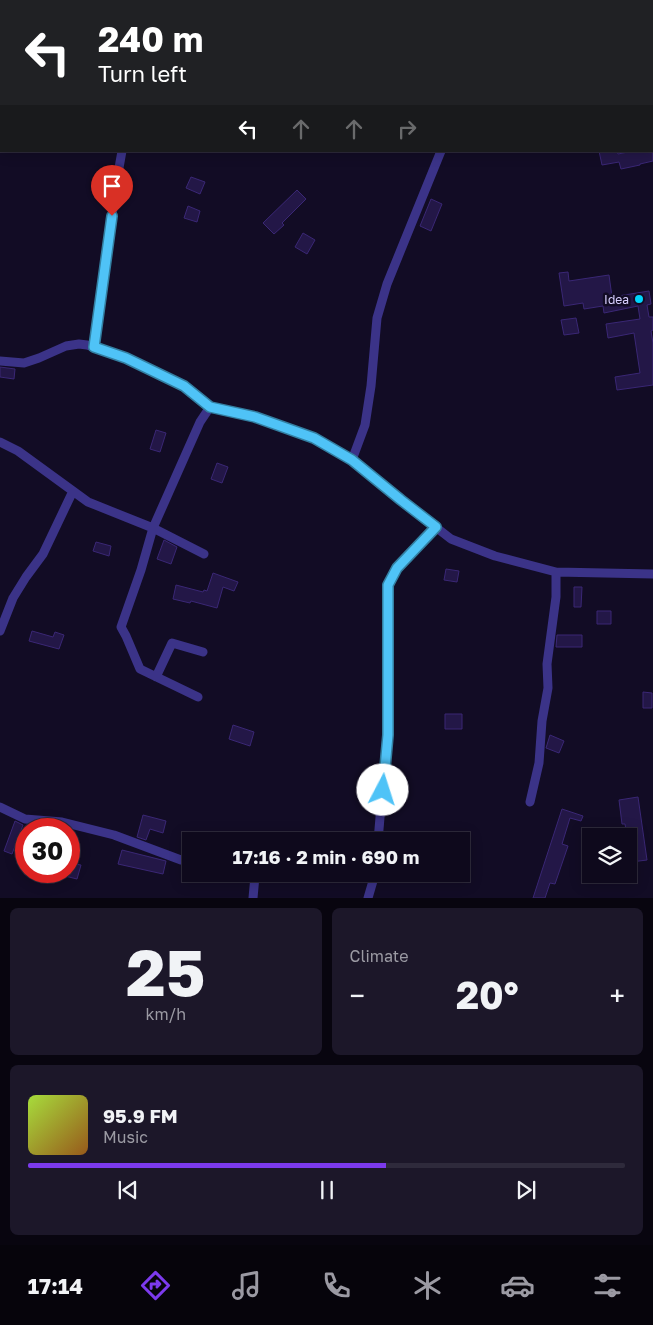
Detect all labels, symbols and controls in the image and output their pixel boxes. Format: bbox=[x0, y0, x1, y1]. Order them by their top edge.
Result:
text: 240 m bbox=[98, 18, 203, 60]
icon: left bbox=[15, 20, 80, 85]
text: Turn left bbox=[98, 60, 187, 87]
icon: left bbox=[234, 115, 262, 143]
icon: ahead bbox=[287, 115, 315, 143]
icon: ahead bbox=[340, 115, 368, 143]
icon: right bbox=[393, 115, 421, 143]
pin bbox=[91, 165, 133, 216]
icon: arrive bbox=[98, 172, 126, 200]
place label: Idea bbox=[604, 292, 629, 307]
marker: Idea bbox=[633, 293, 645, 305]
position arrow bbox=[356, 763, 408, 815]
speed limit sign: 30 bbox=[15, 818, 80, 883]
map controls bbox=[582, 828, 637, 883]
button: layers bbox=[582, 828, 637, 883]
text: 17:16 · 2 min · 690 m bbox=[233, 845, 419, 868]
text: 25 bbox=[126, 932, 205, 1010]
text: Climate bbox=[350, 946, 409, 966]
text: 20° bbox=[456, 972, 519, 1017]
text: − bbox=[350, 979, 365, 1012]
text: + bbox=[610, 979, 625, 1012]
text: km/h bbox=[145, 1004, 186, 1024]
text: 95.9 FM bbox=[103, 1104, 178, 1127]
text: Music bbox=[103, 1127, 148, 1147]
icon: previous bbox=[114, 1176, 142, 1204]
icon: pause bbox=[313, 1176, 341, 1204]
icon: next bbox=[512, 1176, 540, 1204]
icon: directions bbox=[138, 1268, 173, 1303]
icon: music bbox=[229, 1268, 264, 1303]
icon: phone bbox=[319, 1268, 354, 1303]
icon: climate bbox=[410, 1268, 445, 1303]
icon: car bbox=[500, 1268, 535, 1303]
icon: filters bbox=[590, 1268, 625, 1303]
text: 17:14 bbox=[28, 1272, 83, 1299]

